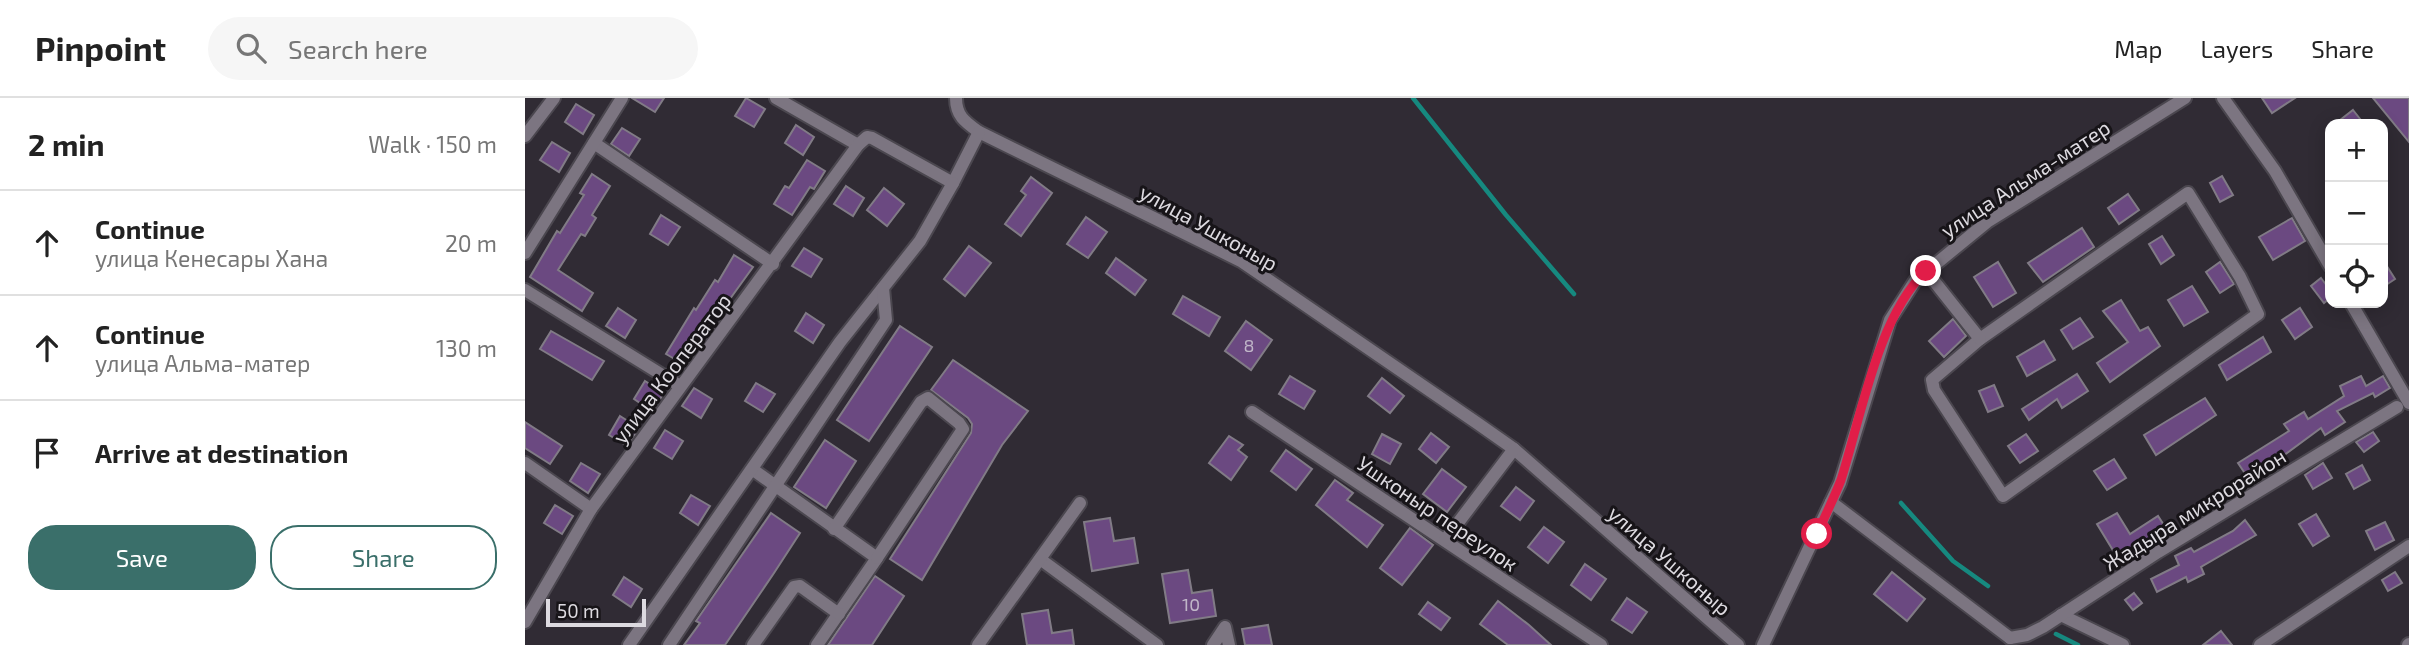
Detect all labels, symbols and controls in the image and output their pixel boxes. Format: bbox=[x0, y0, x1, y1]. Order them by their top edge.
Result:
search box bbox=[208, 17, 698, 80]
text: Pinpoint bbox=[35, 28, 166, 68]
icon: search bbox=[232, 29, 270, 67]
text: Search here bbox=[288, 33, 428, 64]
text: Map bbox=[2114, 34, 2162, 63]
text: Layers bbox=[2200, 34, 2273, 63]
text: Share bbox=[2311, 34, 2374, 63]
street label: улица Альма-матер bbox=[1936, 114, 2115, 243]
map controls bbox=[2325, 119, 2388, 308]
button: + bbox=[2325, 119, 2388, 182]
text: 2 min bbox=[28, 126, 105, 162]
text: Walk · 150 m bbox=[368, 130, 497, 158]
street label: улица Ушконыр bbox=[1135, 179, 1283, 276]
button: − bbox=[2325, 182, 2388, 245]
text: Continue bbox=[95, 213, 205, 244]
icon: ahead bbox=[28, 224, 66, 262]
text: 20 m bbox=[445, 229, 497, 257]
text: улица Кенесары Хана bbox=[95, 244, 328, 272]
button: locate bbox=[2325, 245, 2388, 308]
route end bbox=[1910, 255, 1941, 286]
street label: улица Кооператор bbox=[606, 288, 736, 449]
text: Continue bbox=[95, 318, 205, 349]
icon: ahead bbox=[28, 329, 66, 367]
text: 130 m bbox=[436, 334, 497, 362]
house number: 8 bbox=[1244, 334, 1254, 356]
text: улица Альма-матер bbox=[95, 349, 311, 377]
icon: arrive bbox=[28, 434, 66, 472]
text: Arrive at destination bbox=[95, 437, 348, 468]
street label: Жадыра микрорайон bbox=[2098, 443, 2290, 575]
street label: Ушконыр переулок bbox=[1353, 450, 1523, 577]
street label: улица Ушконыр bbox=[1603, 500, 1736, 621]
route start bbox=[1801, 518, 1832, 549]
button: Save bbox=[28, 525, 256, 590]
button: Share bbox=[270, 525, 497, 590]
house number: 10 bbox=[1182, 593, 1200, 615]
scale bar bbox=[546, 596, 646, 628]
text: 50 m bbox=[557, 599, 600, 622]

